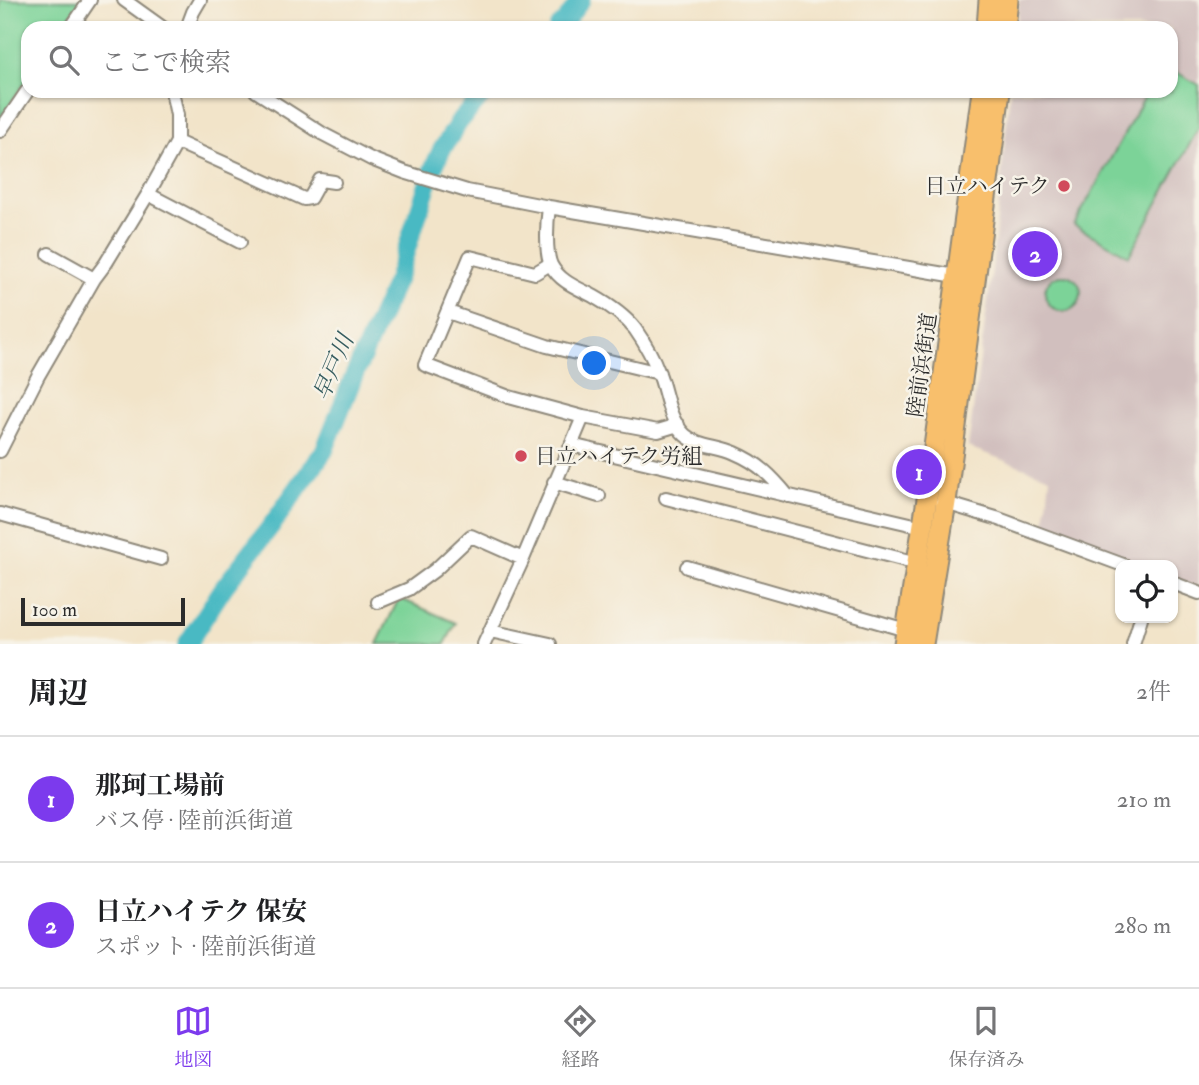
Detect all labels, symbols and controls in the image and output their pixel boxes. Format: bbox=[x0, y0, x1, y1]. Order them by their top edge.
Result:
search box bbox=[21, 21, 1178, 98]
icon: search bbox=[45, 41, 83, 79]
text: ここで検索 bbox=[101, 47, 231, 79]
place label: 日立ハイテク bbox=[925, 173, 1050, 200]
marker: 日立ハイテク bbox=[1056, 178, 1072, 194]
pin: 2 bbox=[1012, 228, 1058, 280]
street label: 陸前浜街道 bbox=[902, 311, 943, 419]
water label: 早戸川 bbox=[307, 327, 361, 405]
your location bbox=[577, 346, 611, 380]
place label: 日立ハイテク労組 bbox=[535, 443, 702, 470]
pin: 1 bbox=[896, 446, 942, 498]
marker: 日立ハイテク労組 bbox=[513, 448, 529, 464]
map controls bbox=[1115, 560, 1178, 623]
button: locate bbox=[1115, 560, 1178, 623]
scale bar bbox=[21, 595, 186, 627]
text: 100 m bbox=[32, 598, 77, 622]
text: 周辺 bbox=[28, 675, 88, 712]
text: 2件 bbox=[1136, 677, 1171, 706]
text: 那珂工場前 bbox=[95, 770, 225, 802]
text: 1 bbox=[47, 785, 55, 814]
text: 210 m bbox=[1117, 785, 1171, 814]
text: バス停 · 陸前浜街道 bbox=[95, 806, 293, 835]
text: 日立ハイテク 保安 bbox=[95, 896, 307, 928]
text: 2 bbox=[45, 911, 57, 940]
text: 280 m bbox=[1114, 911, 1171, 940]
text: スポット · 陸前浜街道 bbox=[95, 932, 316, 961]
tab: 地図 bbox=[174, 1002, 213, 1072]
tab: 経路 bbox=[561, 1002, 600, 1072]
tab: 保存済み bbox=[948, 1002, 1025, 1072]

